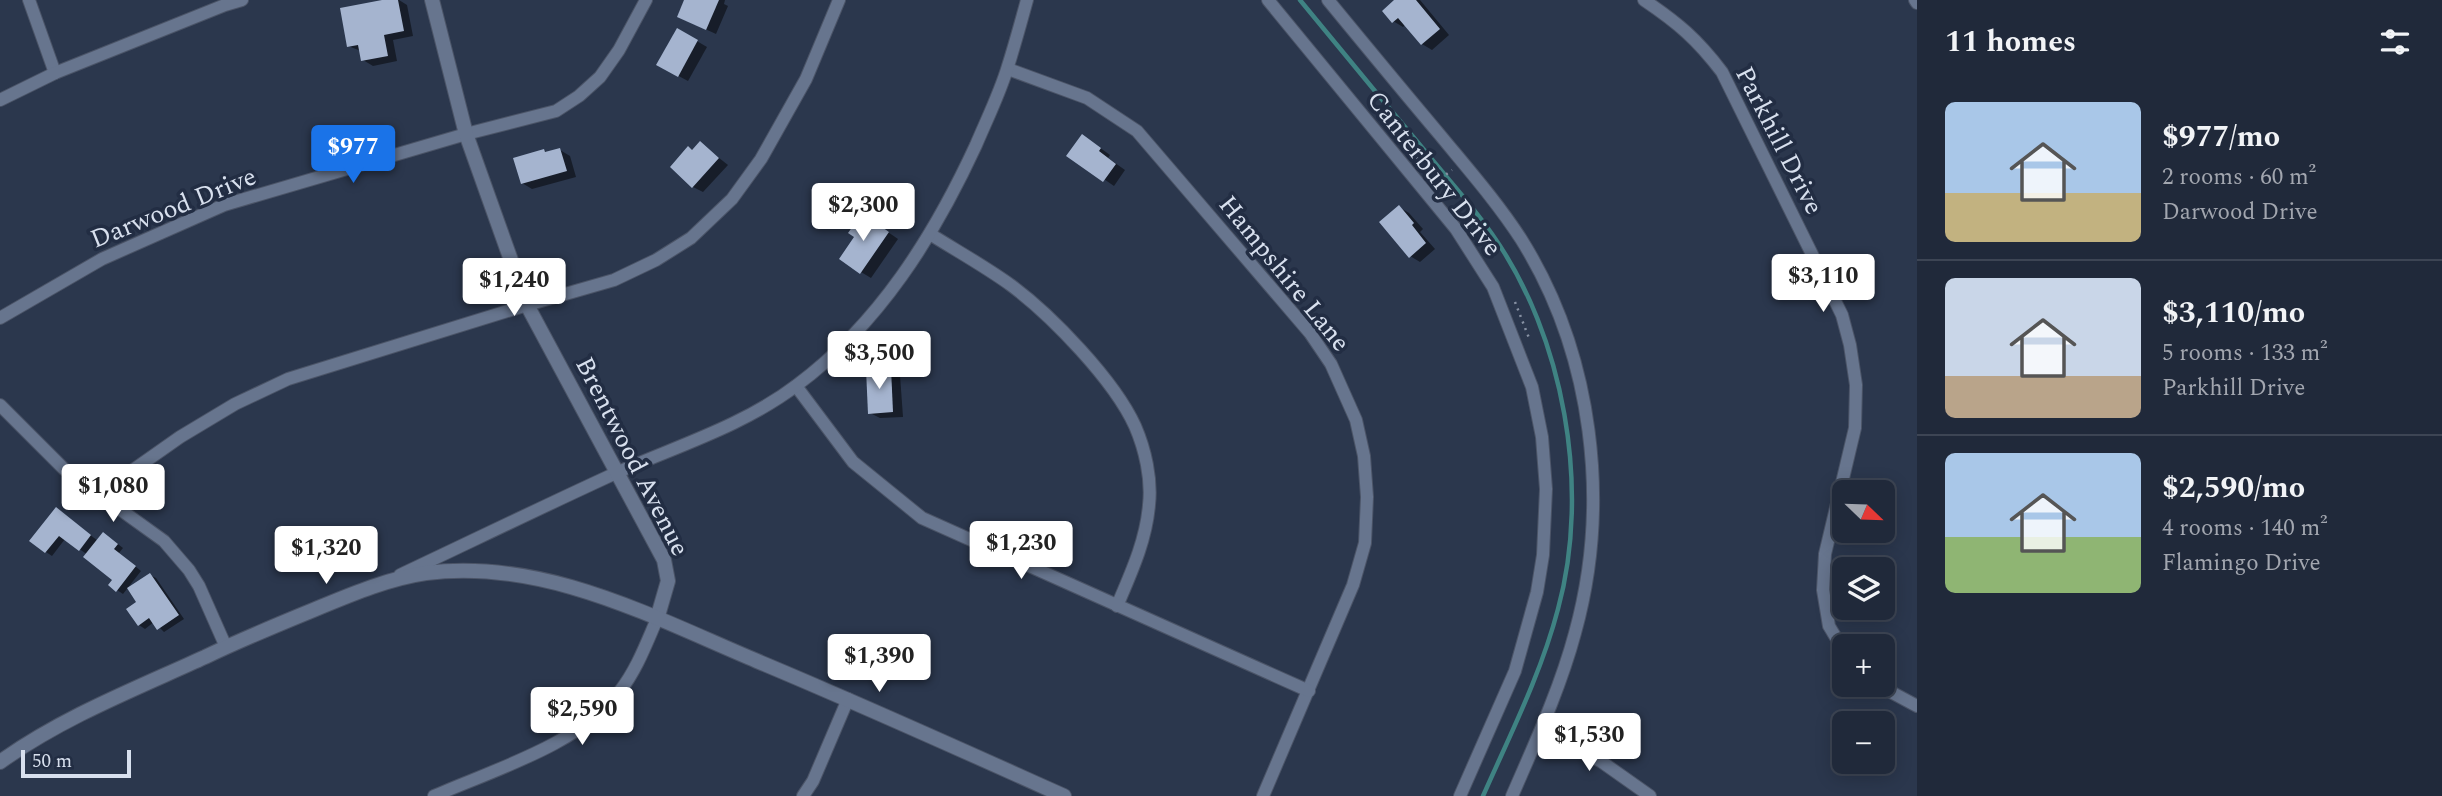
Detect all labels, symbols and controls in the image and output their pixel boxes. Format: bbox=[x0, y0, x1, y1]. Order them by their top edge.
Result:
text: 11 homes bbox=[1945, 19, 2076, 65]
icon: filters bbox=[2376, 23, 2414, 61]
street label: Parkhill Drive bbox=[1725, 59, 1834, 222]
street label: Canterbury Drive bbox=[1357, 82, 1512, 265]
text: $977/mo bbox=[2162, 114, 2280, 160]
pin: $977 bbox=[312, 125, 394, 185]
text: $977 bbox=[327, 130, 379, 165]
icon: home bbox=[2001, 130, 2085, 214]
street label: Darwood Drive bbox=[84, 156, 262, 259]
text: 2 rooms · 60 m² bbox=[2162, 160, 2316, 195]
pin: $2,300 bbox=[806, 184, 920, 243]
street label: Hampshire Lane bbox=[1208, 187, 1360, 361]
text: $2,300 bbox=[828, 188, 898, 223]
text: Darwood Drive bbox=[2162, 195, 2318, 230]
pin: $3,110 bbox=[1766, 254, 1880, 314]
pin: $1,240 bbox=[457, 258, 571, 318]
text: $3,110 bbox=[1788, 259, 1858, 294]
text: $1,240 bbox=[479, 263, 549, 298]
text: $3,110/mo bbox=[2162, 290, 2305, 336]
icon: home bbox=[2001, 306, 2085, 390]
pin: $3,500 bbox=[822, 332, 936, 391]
text: $3,500 bbox=[844, 336, 914, 371]
text: 5 rooms · 133 m² bbox=[2162, 336, 2328, 371]
street label: Brentwood Avenue bbox=[565, 350, 700, 563]
text: Parkhill Drive bbox=[2162, 371, 2305, 406]
pin: $1,080 bbox=[56, 464, 170, 524]
text: $2,590/mo bbox=[2162, 465, 2305, 511]
text: $1,080 bbox=[78, 469, 148, 504]
north arrow bbox=[1832, 480, 1895, 542]
map controls bbox=[1832, 480, 1895, 774]
icon: home bbox=[2001, 481, 2085, 565]
text: 4 rooms · 140 m² bbox=[2162, 511, 2328, 546]
pin: $1,230 bbox=[964, 522, 1078, 581]
pin: $1,320 bbox=[269, 526, 383, 586]
text: $1,230 bbox=[986, 526, 1056, 561]
text: $1,320 bbox=[291, 531, 361, 566]
text: Flamingo Drive bbox=[2162, 546, 2321, 581]
button: layers bbox=[1832, 557, 1895, 620]
pin: $1,390 bbox=[822, 634, 936, 694]
button: + bbox=[1832, 634, 1895, 697]
text: $1,390 bbox=[844, 639, 914, 674]
pin: $2,590 bbox=[525, 688, 639, 747]
text: $2,590 bbox=[547, 692, 617, 727]
button: − bbox=[1832, 711, 1895, 774]
pin: $1,530 bbox=[1532, 714, 1646, 773]
text: $1,530 bbox=[1554, 718, 1624, 753]
scale bar bbox=[21, 747, 131, 779]
text: 50 m bbox=[32, 747, 72, 776]

